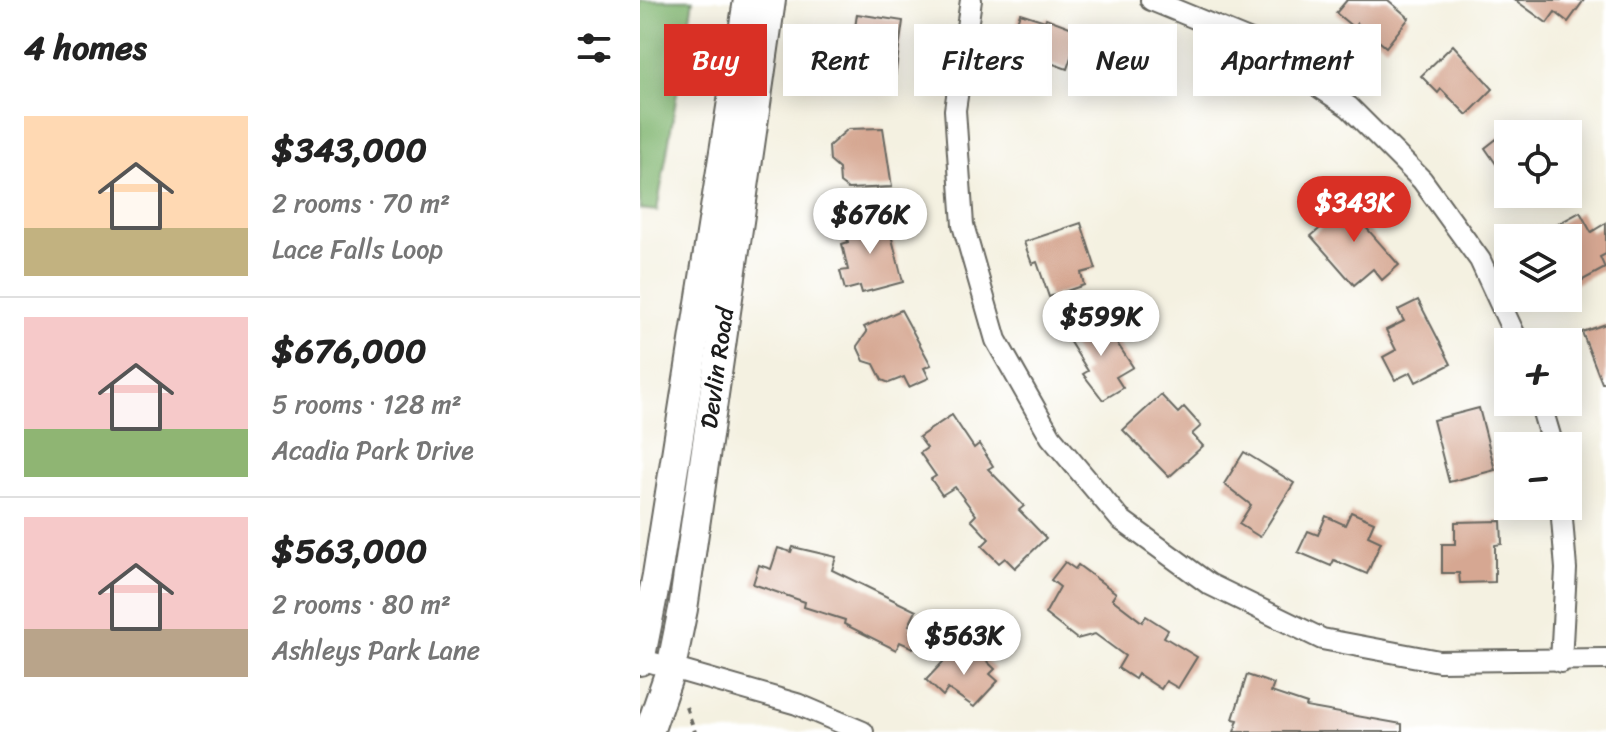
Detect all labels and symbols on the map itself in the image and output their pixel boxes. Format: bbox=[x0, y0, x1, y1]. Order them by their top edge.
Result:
pin: $343K bbox=[1298, 176, 1410, 244]
pin: $676K bbox=[814, 188, 926, 256]
pin: $599K bbox=[1045, 290, 1157, 358]
street label: Devlin Road bbox=[688, 302, 747, 431]
pin: $563K bbox=[908, 609, 1020, 677]

